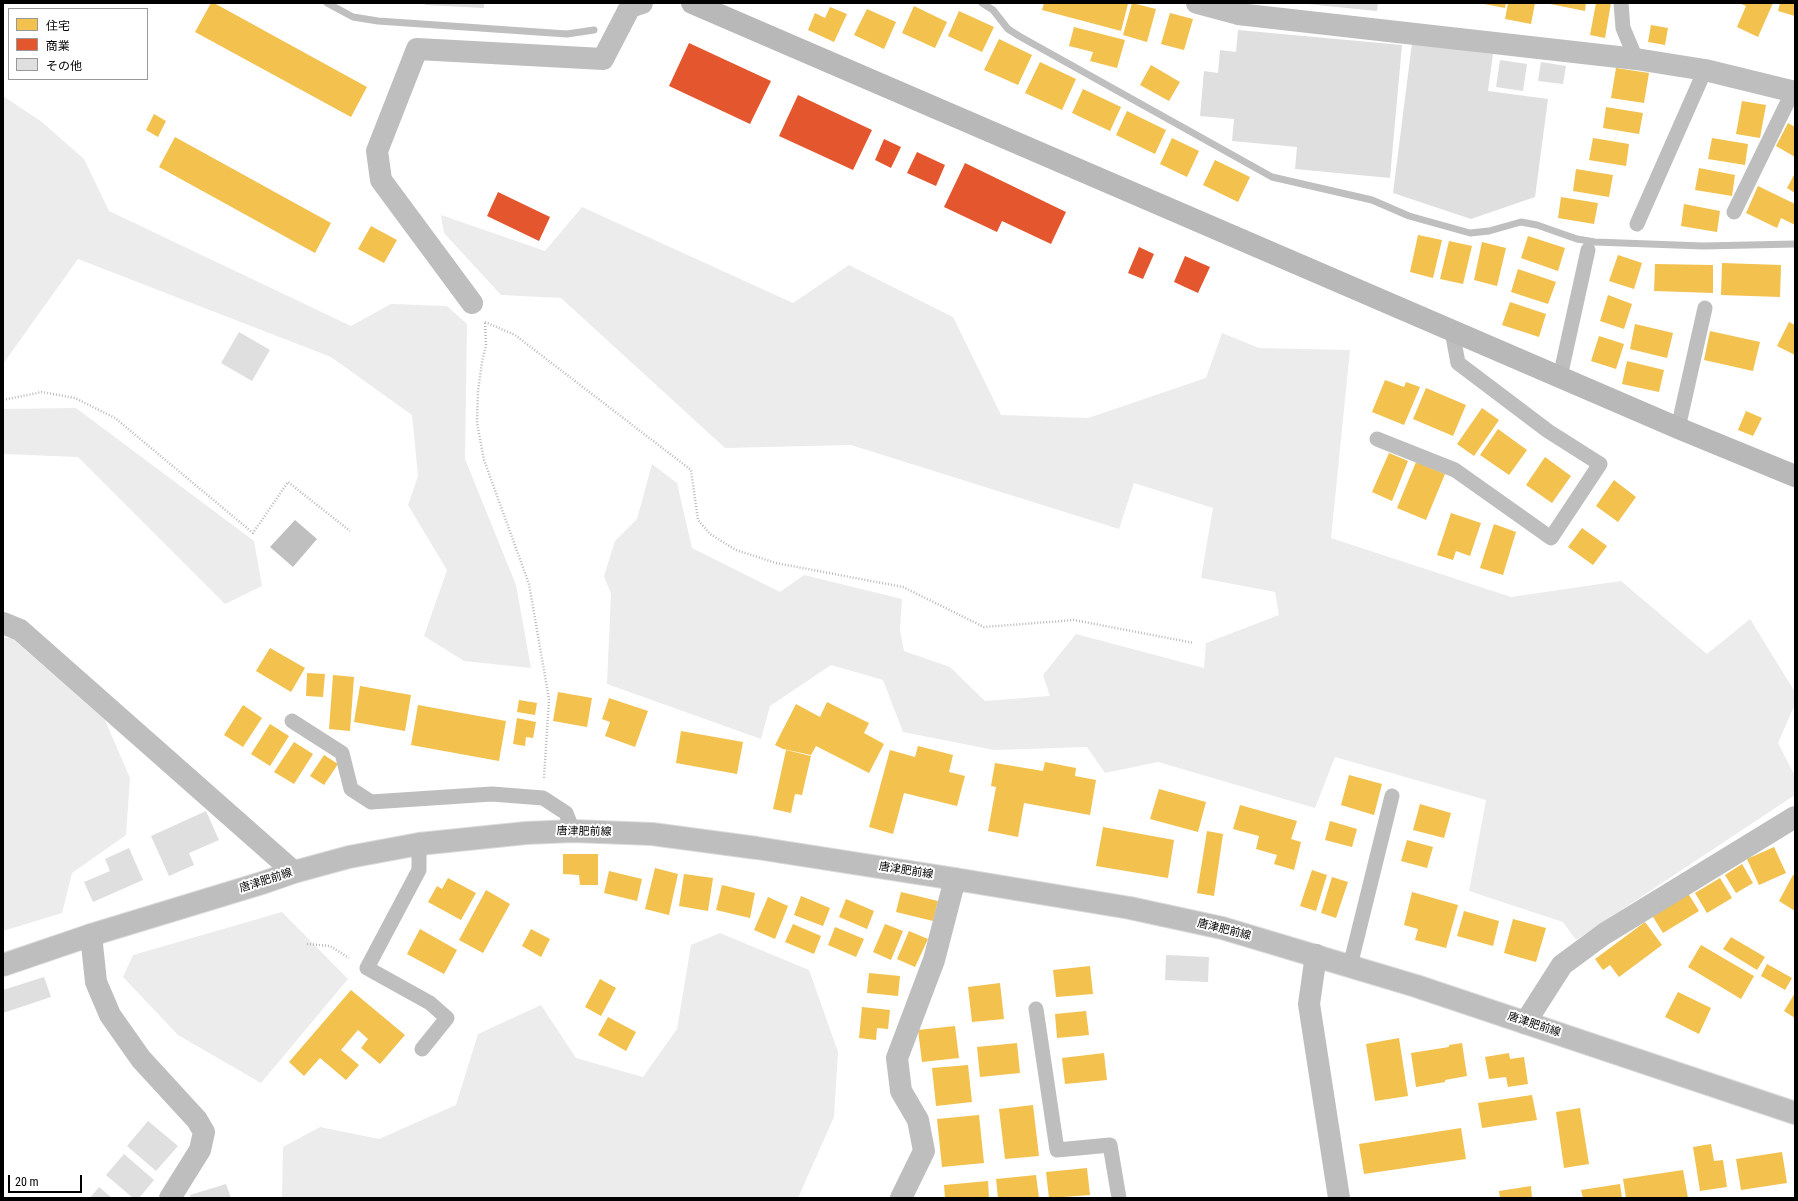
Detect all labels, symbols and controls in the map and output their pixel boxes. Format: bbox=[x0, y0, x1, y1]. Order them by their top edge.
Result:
legend bbox=[8, 8, 148, 80]
text: 住宅 bbox=[46, 19, 70, 33]
text: 商業 bbox=[46, 39, 70, 53]
text: その他 bbox=[46, 59, 82, 73]
street label: 唐津肥前線 bbox=[556, 825, 612, 839]
street label: 唐津肥前線 bbox=[878, 860, 934, 882]
street label: 唐津肥前線 bbox=[238, 866, 294, 896]
street label: 唐津肥前線 bbox=[1196, 917, 1252, 943]
street label: 唐津肥前線 bbox=[1506, 1010, 1562, 1040]
scale bar bbox=[10, 1167, 84, 1193]
text: 20 m bbox=[15, 1175, 39, 1189]

